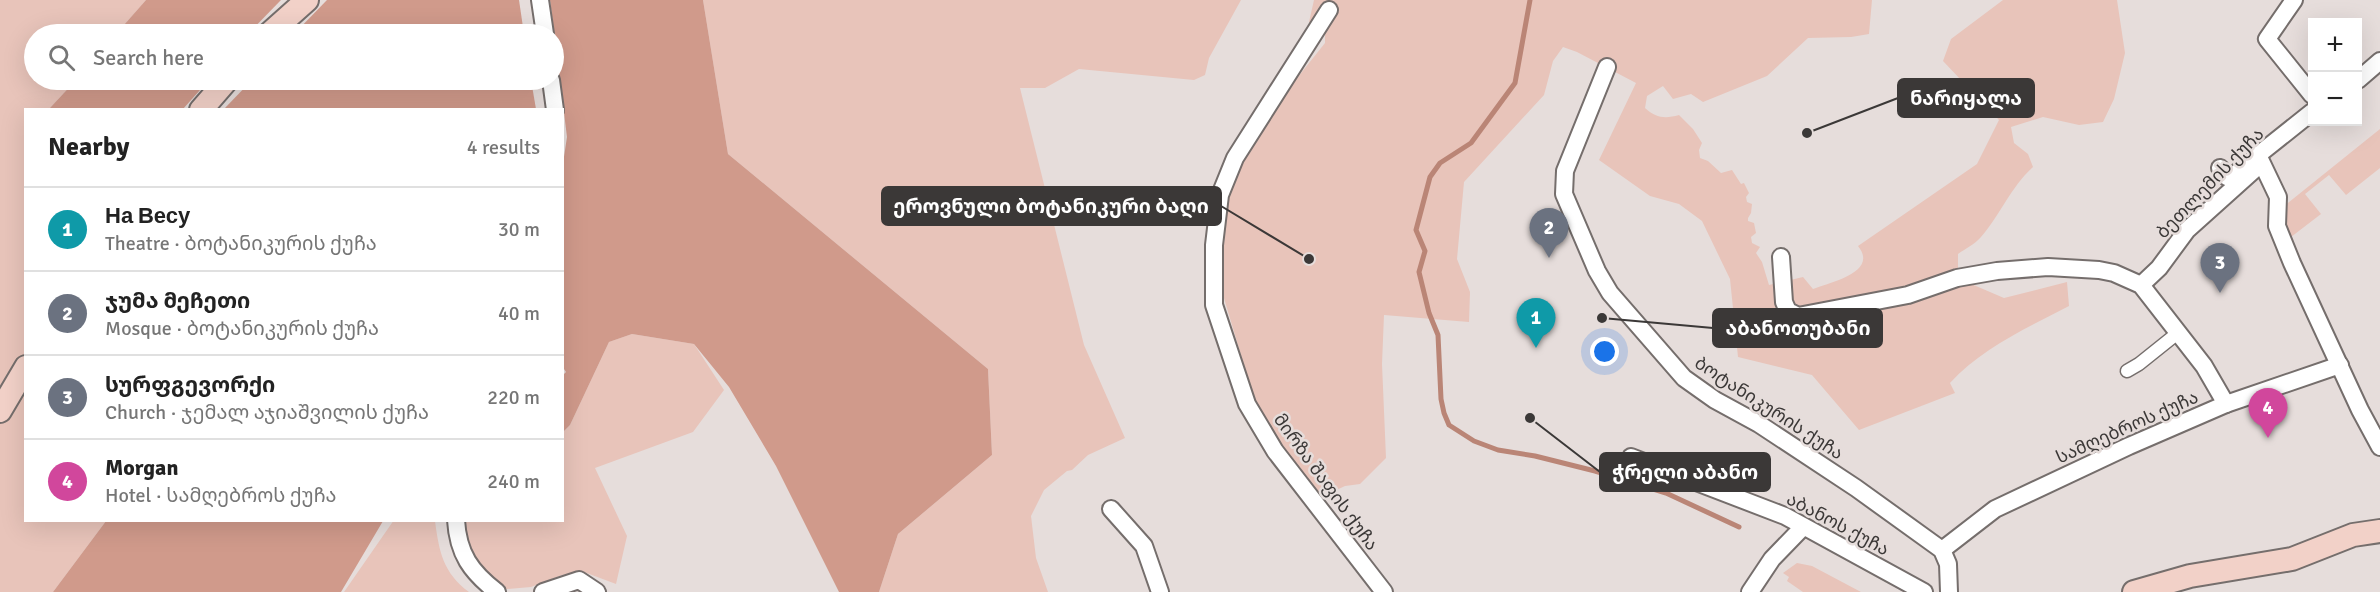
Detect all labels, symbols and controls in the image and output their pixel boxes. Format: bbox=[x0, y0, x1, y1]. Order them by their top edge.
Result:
map controls bbox=[2308, 18, 2362, 126]
button: + bbox=[2308, 18, 2362, 72]
search box bbox=[24, 24, 564, 90]
icon: search bbox=[45, 41, 78, 74]
text: Search here bbox=[93, 44, 204, 71]
button: − bbox=[2308, 72, 2362, 126]
callout: ნარიყალა bbox=[1898, 79, 2034, 117]
text: ნარიყალა bbox=[1910, 86, 2022, 111]
street label: ბეთლემის ქუჩა bbox=[2152, 123, 2268, 243]
text: Nearby bbox=[48, 131, 129, 163]
text: 4 results bbox=[467, 135, 540, 160]
callout: ეროვნული ბოტანიკური ბაღი bbox=[882, 187, 1221, 225]
text: ეროვნული ბოტანიკური ბაღი bbox=[893, 194, 1209, 219]
text: На Весу bbox=[105, 202, 190, 229]
pin: 2 bbox=[1530, 208, 1568, 258]
text: 1 bbox=[62, 217, 73, 242]
text: 30 m bbox=[498, 217, 540, 242]
text: Theatre · ბოტანიკურის ქუჩა bbox=[105, 231, 377, 256]
pin: 3 bbox=[2200, 244, 2240, 293]
text: ჯუმა მეჩეთი bbox=[105, 287, 250, 314]
pin: 1 bbox=[1516, 298, 1556, 348]
text: 2 bbox=[62, 301, 73, 326]
text: 40 m bbox=[498, 301, 540, 326]
callout: აბანოთუბანი bbox=[1713, 309, 1882, 347]
text: Mosque · ბოტანიკურის ქუჩა bbox=[105, 316, 379, 341]
text: აბანოთუბანი bbox=[1725, 316, 1871, 341]
your location bbox=[1590, 337, 1619, 366]
street label: ბოტანიკურის ქუჩა bbox=[1690, 352, 1848, 464]
text: სურფგევორქი bbox=[105, 371, 275, 398]
text: 3 bbox=[62, 385, 73, 410]
text: 220 m bbox=[487, 385, 540, 410]
street label: სამღებროს ქუჩა bbox=[2053, 386, 2201, 468]
pin: 4 bbox=[2248, 388, 2288, 438]
text: Church · ჯემალ აჯიაშვილის ქუჩა bbox=[105, 400, 429, 425]
street label: მირზა შაფის ქუჩა bbox=[1269, 409, 1383, 555]
callout: ჭრელი აბანო bbox=[1600, 453, 1770, 491]
text: Morgan bbox=[105, 454, 178, 481]
text: ჭრელი აბანო bbox=[1612, 460, 1758, 485]
text: 4 bbox=[62, 469, 73, 494]
text: 240 m bbox=[487, 469, 540, 494]
text: Hotel · სამღებროს ქუჩა bbox=[105, 483, 337, 508]
street label: აბანოს ქუჩა bbox=[1783, 488, 1893, 560]

